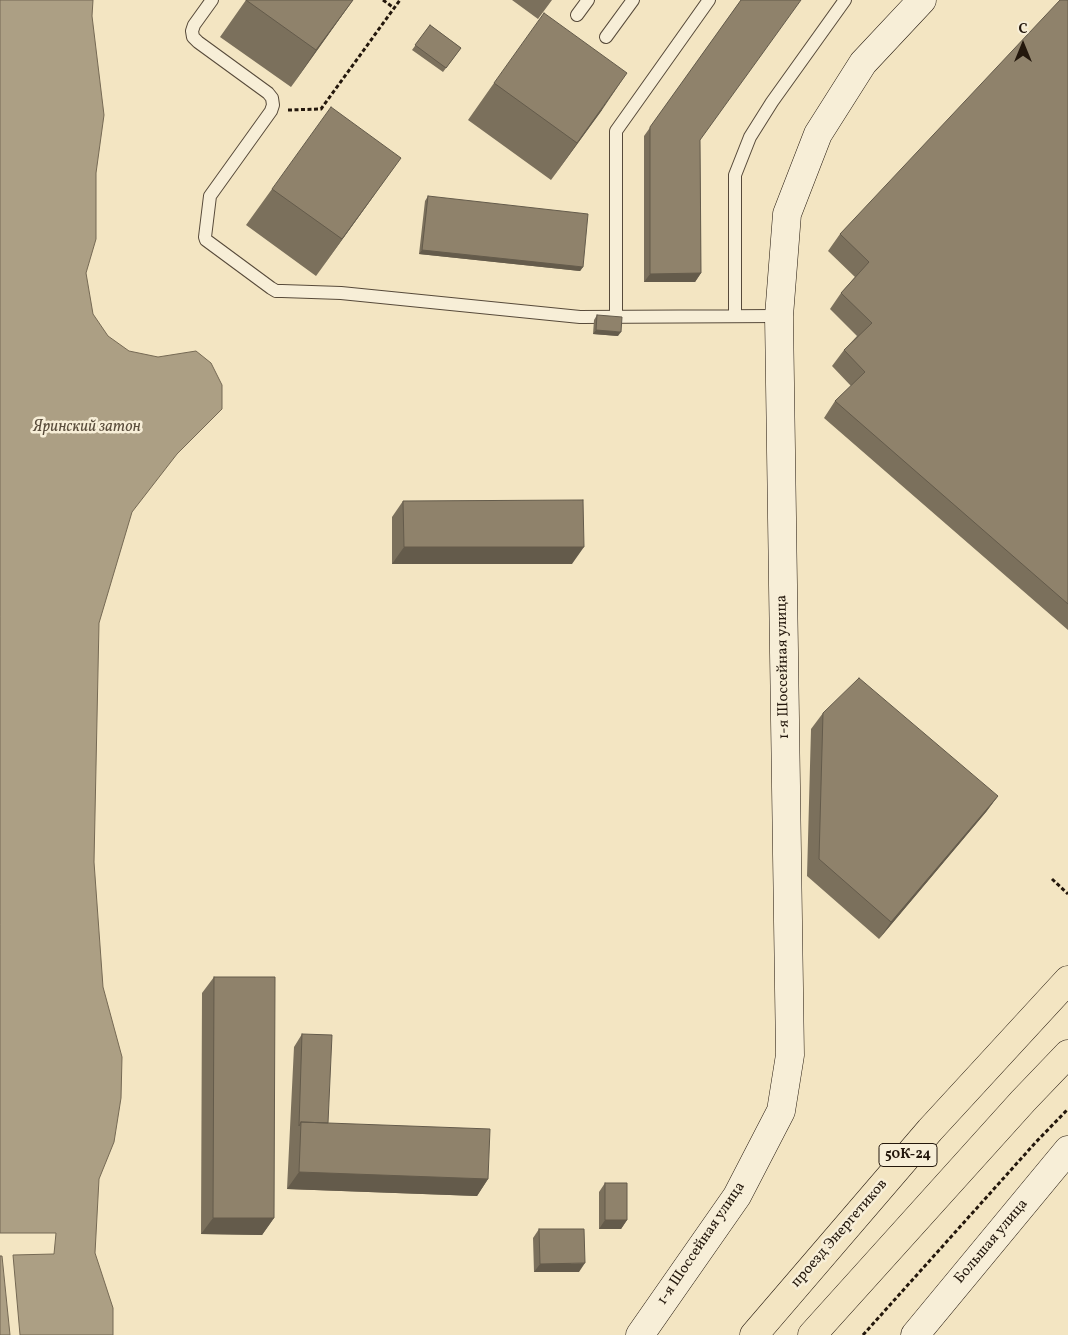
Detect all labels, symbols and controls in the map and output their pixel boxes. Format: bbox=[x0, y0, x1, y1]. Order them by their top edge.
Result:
north arrow bbox=[998, 20, 1048, 70]
text: С bbox=[1018, 20, 1028, 39]
water label: Яринский затон bbox=[33, 418, 141, 438]
street label: 1-я Шоссейная улица bbox=[774, 595, 794, 739]
road number: 50К-24 bbox=[879, 1144, 937, 1166]
street label: проезд Энергетиков bbox=[788, 1176, 892, 1292]
street label: 1-я Шоссейная улица bbox=[654, 1179, 750, 1309]
street label: Большая улица bbox=[951, 1196, 1033, 1288]

